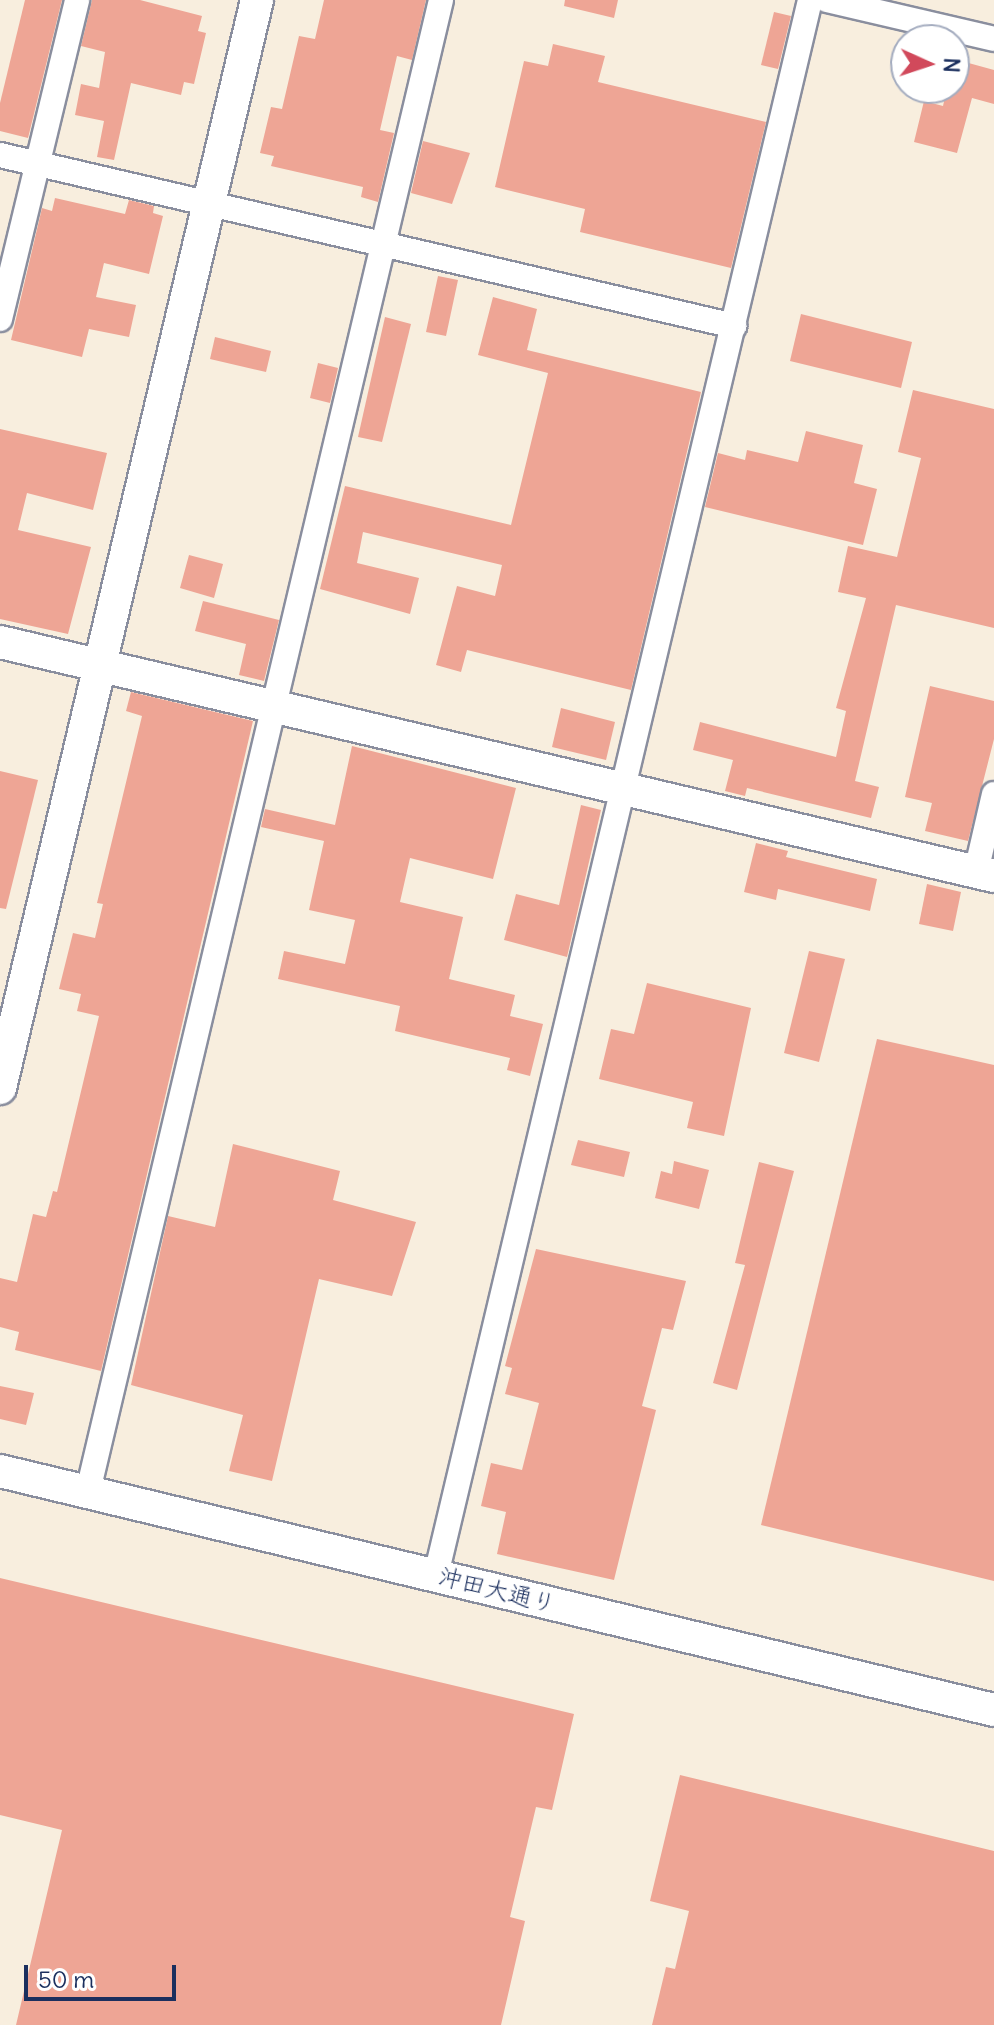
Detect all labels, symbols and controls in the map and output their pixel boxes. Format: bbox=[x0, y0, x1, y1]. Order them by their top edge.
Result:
north arrow bbox=[890, 24, 970, 104]
text: N bbox=[938, 57, 966, 73]
street label: 沖田大通り bbox=[435, 1562, 559, 1618]
scale bar bbox=[28, 1949, 180, 1999]
text: 50 m bbox=[38, 1964, 94, 1994]

